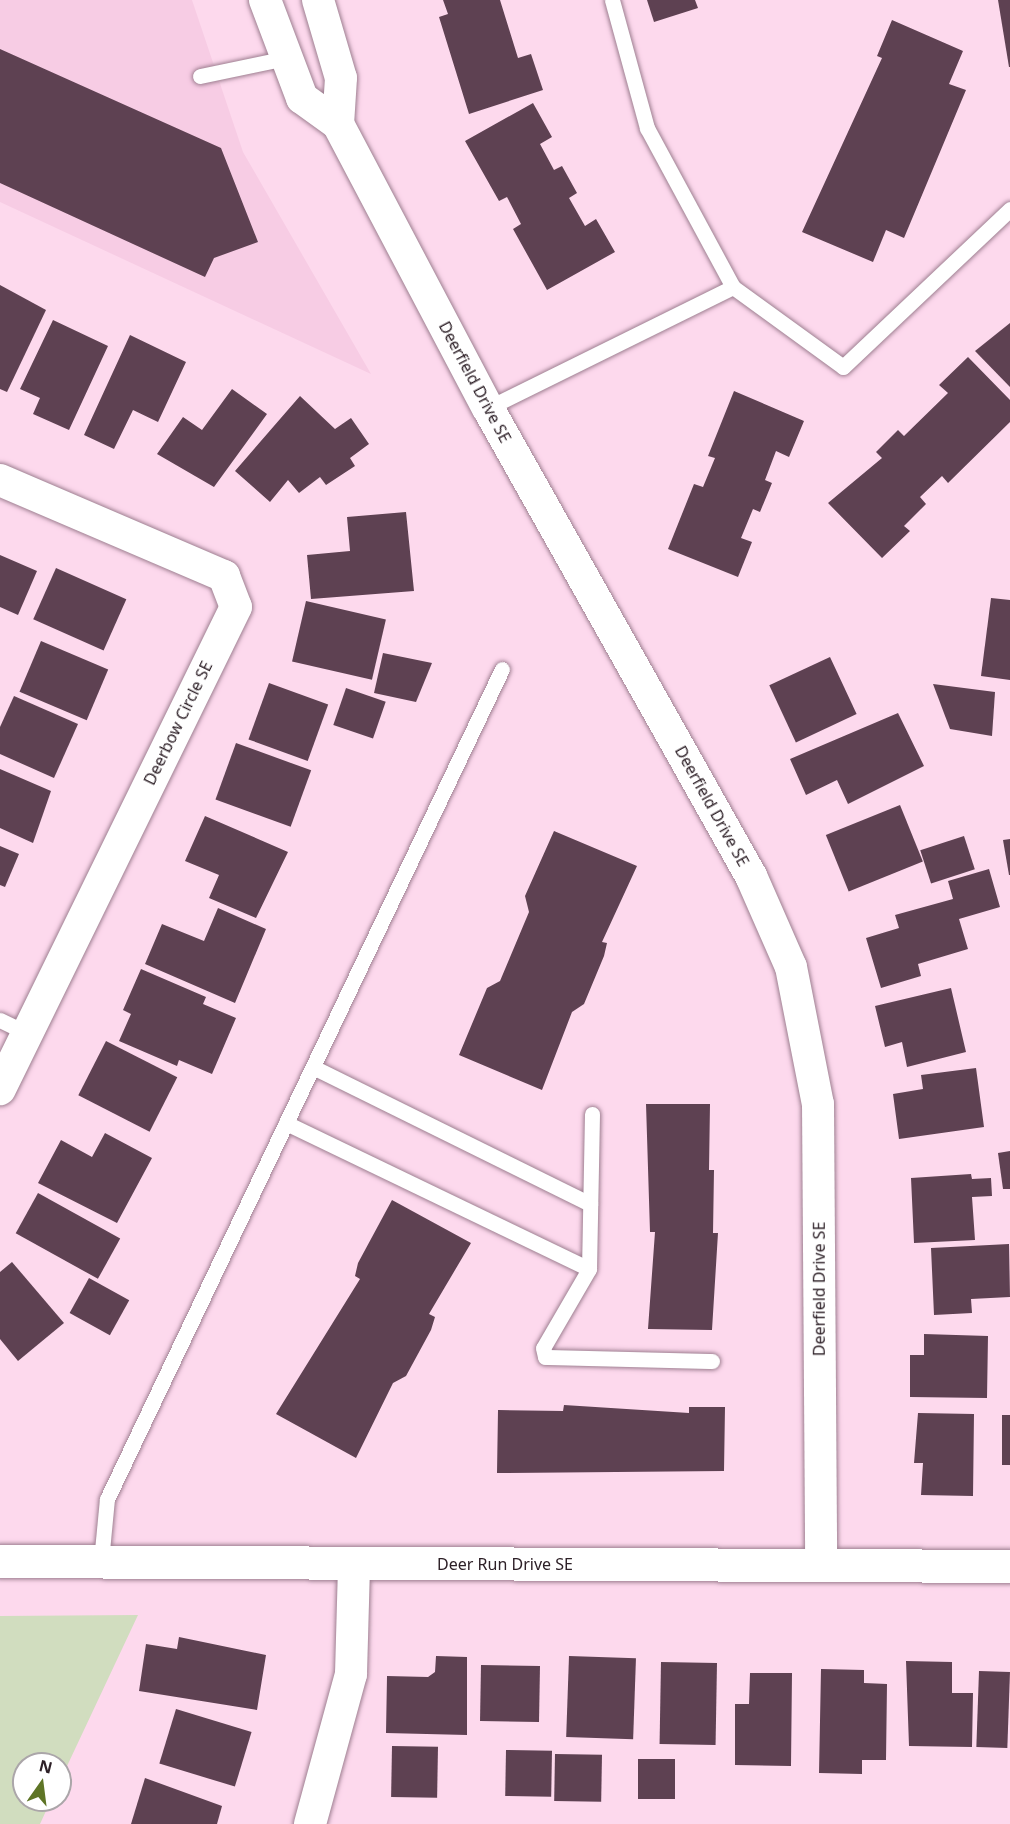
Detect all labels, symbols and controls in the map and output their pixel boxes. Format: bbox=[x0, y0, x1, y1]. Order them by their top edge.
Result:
street label: Deerfield Drive SE bbox=[435, 318, 515, 446]
street label: Deerbow Circle SE bbox=[140, 658, 216, 788]
street label: Deerfield Drive SE bbox=[671, 743, 753, 869]
street label: Deerfield Drive SE bbox=[809, 1222, 829, 1356]
street label: Deer Run Drive SE bbox=[437, 1554, 573, 1574]
north arrow bbox=[12, 1752, 72, 1812]
text: N bbox=[37, 1754, 55, 1779]

